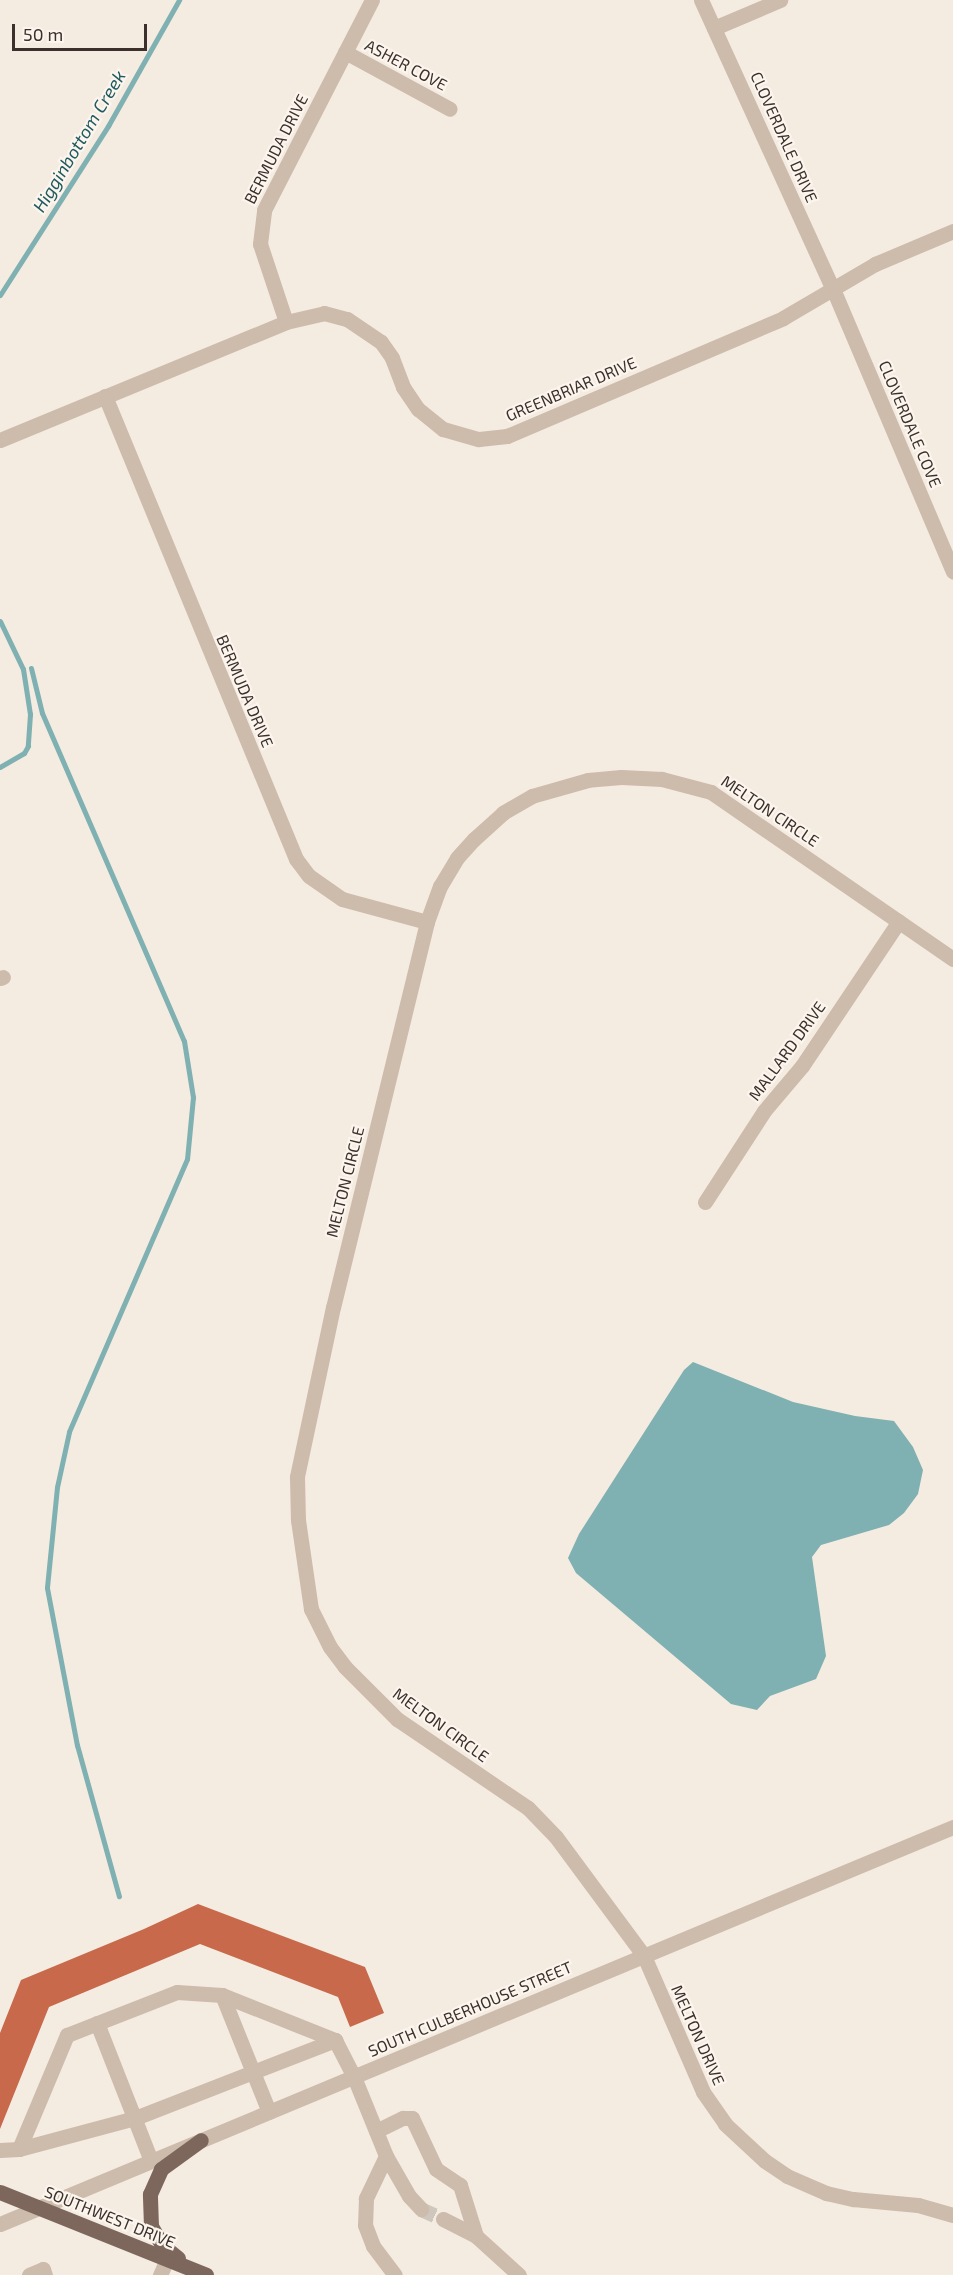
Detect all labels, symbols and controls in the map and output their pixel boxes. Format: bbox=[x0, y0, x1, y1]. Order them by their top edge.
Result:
scale bar bbox=[15, 12, 150, 50]
text: 50 m bbox=[23, 23, 63, 45]
street label: ASHER COVE bbox=[362, 35, 450, 95]
water label: Higginbottom Creek bbox=[28, 66, 130, 216]
street label: CLOVERDALE DRIVE bbox=[747, 69, 821, 205]
street label: BERMUDA DRIVE bbox=[240, 91, 312, 207]
street label: GREENBRIAR DRIVE bbox=[503, 353, 639, 425]
street label: CLOVERDALE COVE bbox=[875, 358, 945, 490]
street label: BERMUDA DRIVE bbox=[213, 632, 277, 750]
street label: MELTON CIRCLE bbox=[718, 771, 822, 851]
street label: MALLARD DRIVE bbox=[745, 998, 829, 1104]
street label: MELTON CIRCLE bbox=[322, 1125, 368, 1239]
street label: MELTON CIRCLE bbox=[389, 1684, 493, 1766]
street label: SOUTH CULBERHOUSE STREET bbox=[365, 1957, 575, 2061]
street label: MELTON DRIVE bbox=[667, 1982, 729, 2088]
street label: SOUTHWEST DRIVE bbox=[42, 2182, 178, 2252]

